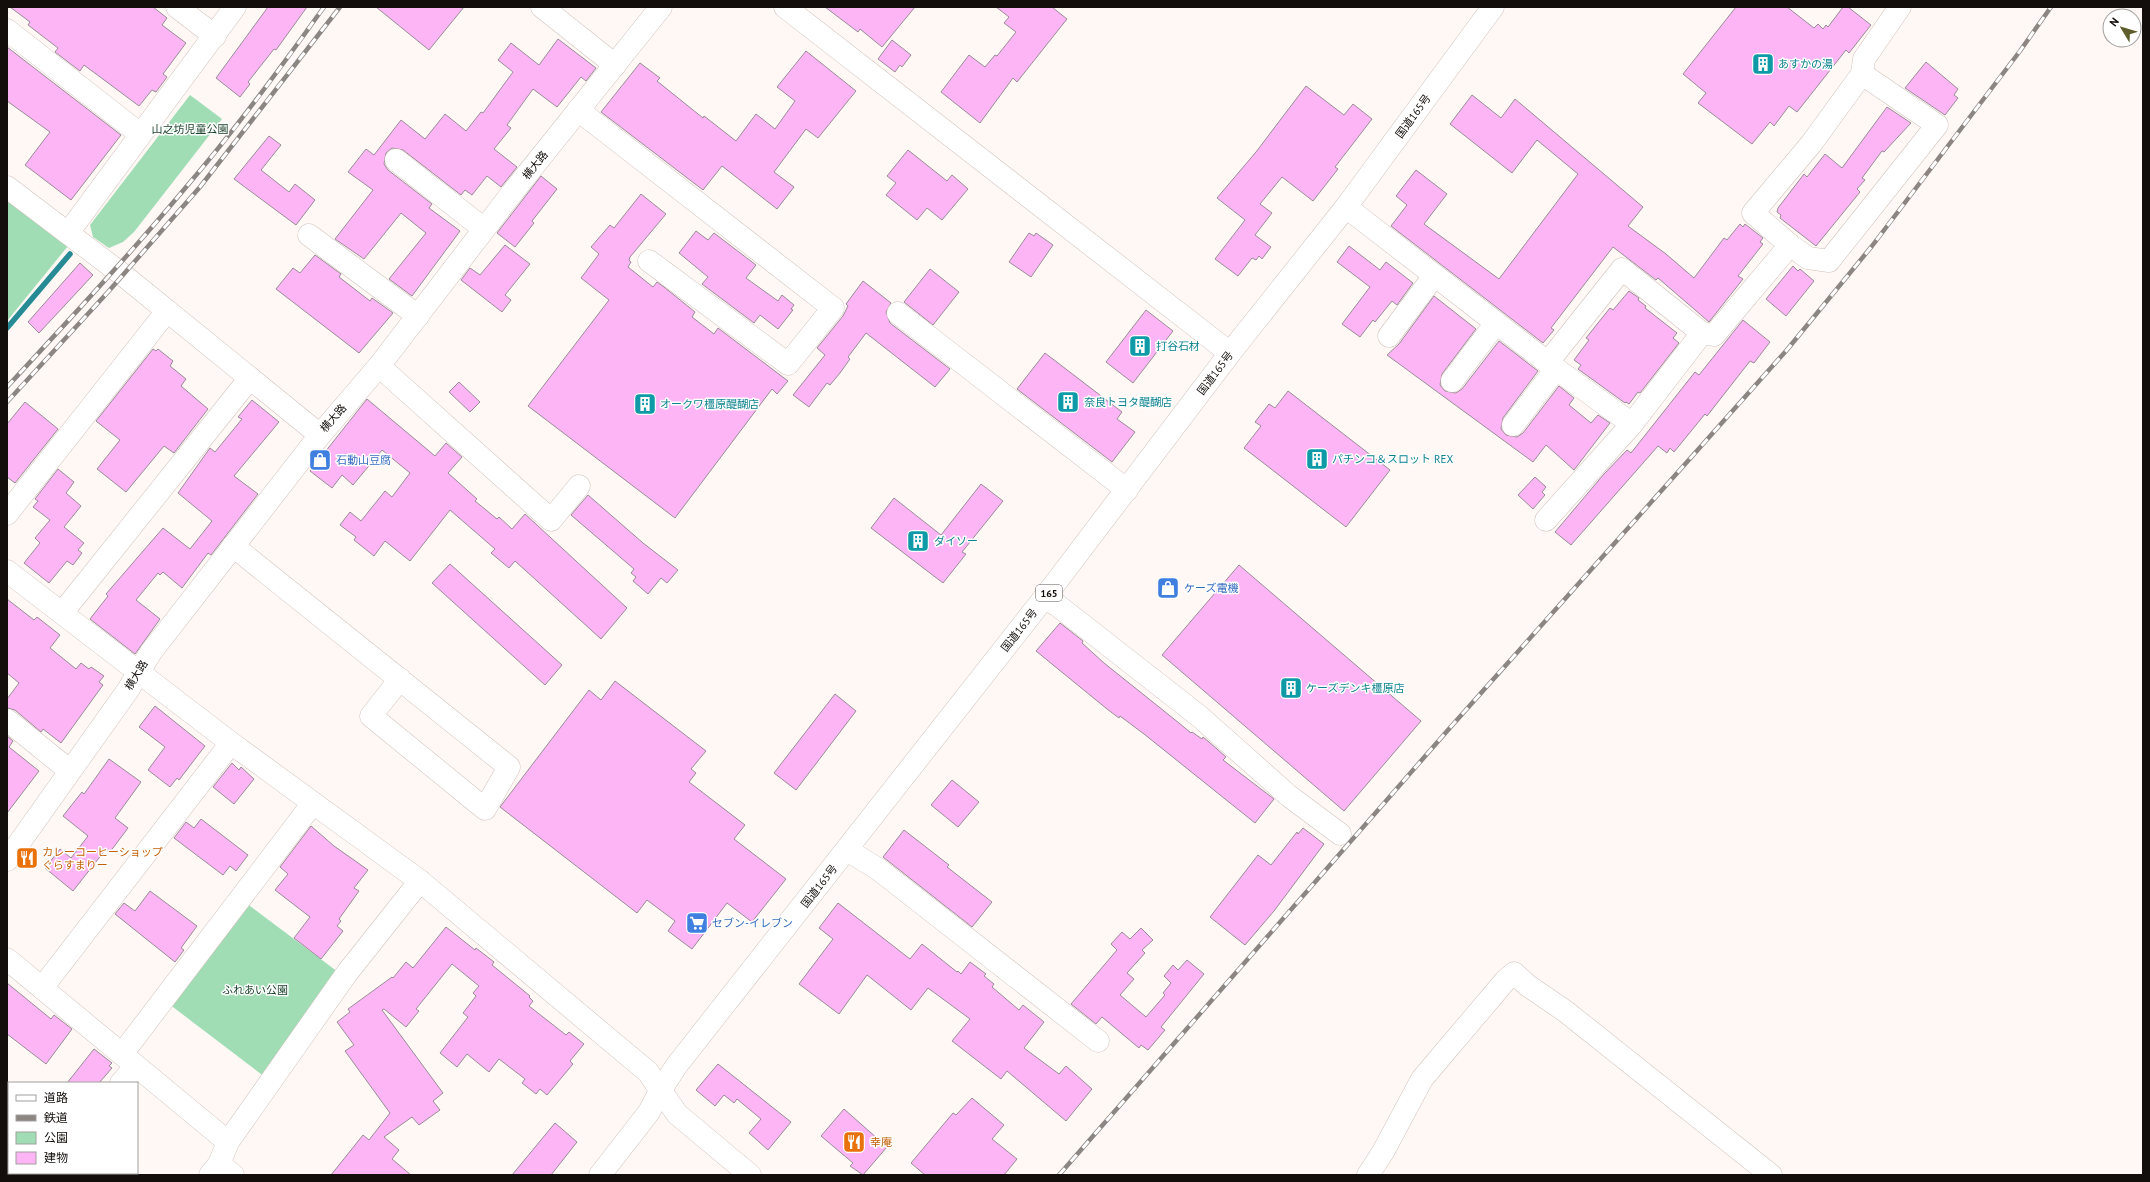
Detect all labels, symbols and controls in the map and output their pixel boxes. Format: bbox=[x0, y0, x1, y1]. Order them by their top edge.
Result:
north arrow bbox=[2102, 8, 2142, 48]
text: N bbox=[2106, 15, 2122, 29]
building icon: あすかの湯 bbox=[1750, 51, 1776, 77]
place label: あすかの湯 bbox=[1778, 57, 1833, 71]
street label: 国道165号 bbox=[1392, 91, 1434, 141]
park label: 山之坊児童公園 bbox=[152, 122, 229, 136]
street label: 横大路 bbox=[519, 148, 551, 182]
building icon: 打谷石材 bbox=[1127, 333, 1153, 359]
place label: 打谷石材 bbox=[1156, 339, 1200, 353]
street label: 国道165号 bbox=[1194, 348, 1236, 398]
building icon: 奈良トヨタ醍醐店 bbox=[1055, 389, 1081, 415]
building icon: オークワ橿原醍醐店 bbox=[632, 391, 658, 417]
place label: 奈良トヨタ醍醐店 bbox=[1084, 395, 1172, 409]
place label: オークワ橿原醍醐店 bbox=[660, 397, 759, 411]
street label: 横大路 bbox=[317, 401, 349, 435]
building icon: パチンコ＆スロット REX bbox=[1304, 446, 1330, 472]
shop icon: 石動山豆腐 bbox=[307, 447, 333, 473]
place label: パチンコ＆スロット REX bbox=[1332, 452, 1453, 466]
place label: 石動山豆腐 bbox=[336, 453, 391, 467]
building icon: ダイソー bbox=[905, 528, 931, 554]
place label: ダイソー bbox=[934, 534, 978, 548]
shop icon: ケーズ電機 bbox=[1155, 575, 1181, 601]
place label: ケーズ電機 bbox=[1184, 581, 1238, 595]
road number: 165 bbox=[1036, 585, 1062, 601]
street label: 国道165号 bbox=[998, 606, 1040, 654]
street label: 横大路 bbox=[121, 657, 151, 693]
building icon: ケーズデンキ橿原店 bbox=[1278, 675, 1304, 701]
place label: ケーズデンキ橿原店 bbox=[1306, 681, 1404, 695]
restaurant icon: カレーコーヒーショップ ぐらすまりー bbox=[14, 845, 40, 871]
place label: カレーコーヒーショップ ぐらすまりー bbox=[42, 845, 163, 872]
street label: 国道165号 bbox=[798, 862, 840, 910]
supermarket icon: セブン-イレブン bbox=[684, 910, 710, 936]
place label: セブン-イレブン bbox=[712, 916, 793, 930]
park label: ふれあい公園 bbox=[222, 983, 288, 997]
legend bbox=[8, 1082, 138, 1174]
text: 道路 bbox=[44, 1090, 68, 1105]
text: 鉄道 bbox=[44, 1110, 68, 1125]
restaurant icon: 幸庵 bbox=[841, 1129, 867, 1155]
text: 公園 bbox=[44, 1130, 68, 1145]
place label: 幸庵 bbox=[870, 1135, 892, 1149]
text: 建物 bbox=[44, 1150, 68, 1165]

